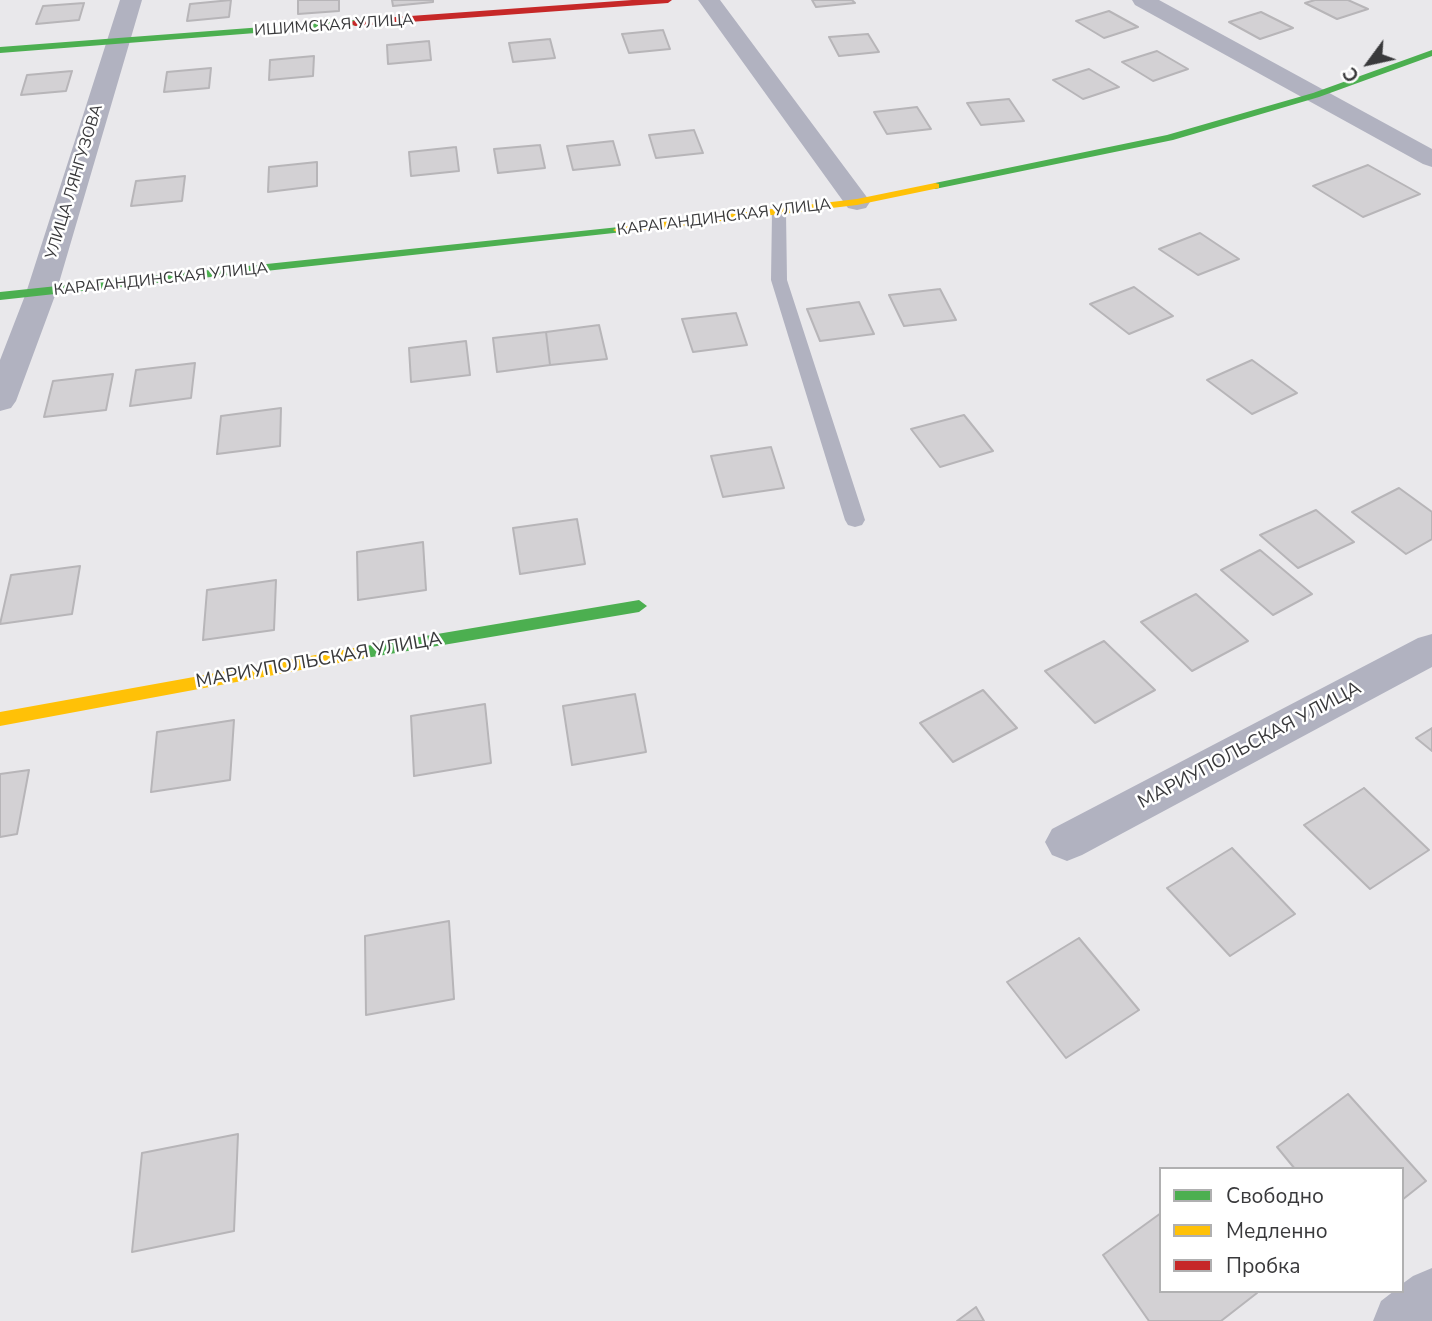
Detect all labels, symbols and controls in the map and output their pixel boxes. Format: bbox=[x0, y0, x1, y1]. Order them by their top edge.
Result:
street label: ИШИМСКАЯ УЛИЦА bbox=[254, 11, 414, 41]
north arrow bbox=[1334, 28, 1404, 98]
text: С bbox=[1337, 62, 1366, 87]
street label: УЛИЦА ЛЯНГУЗОВА bbox=[42, 102, 108, 262]
street label: КАРАГАНДИНСКАЯ УЛИЦА bbox=[616, 195, 832, 241]
street label: КАРАГАНДИНСКАЯ УЛИЦА bbox=[53, 259, 269, 301]
street label: МАРИУПОЛЬСКАЯ УЛИЦА bbox=[194, 628, 444, 694]
street label: МАРИУПОЛЬСКАЯ УЛИЦА bbox=[1135, 677, 1365, 815]
legend bbox=[1159, 1167, 1404, 1293]
text: Свободно bbox=[1226, 1182, 1324, 1210]
text: Медленно bbox=[1226, 1217, 1328, 1245]
text: Пробка bbox=[1226, 1252, 1300, 1280]

